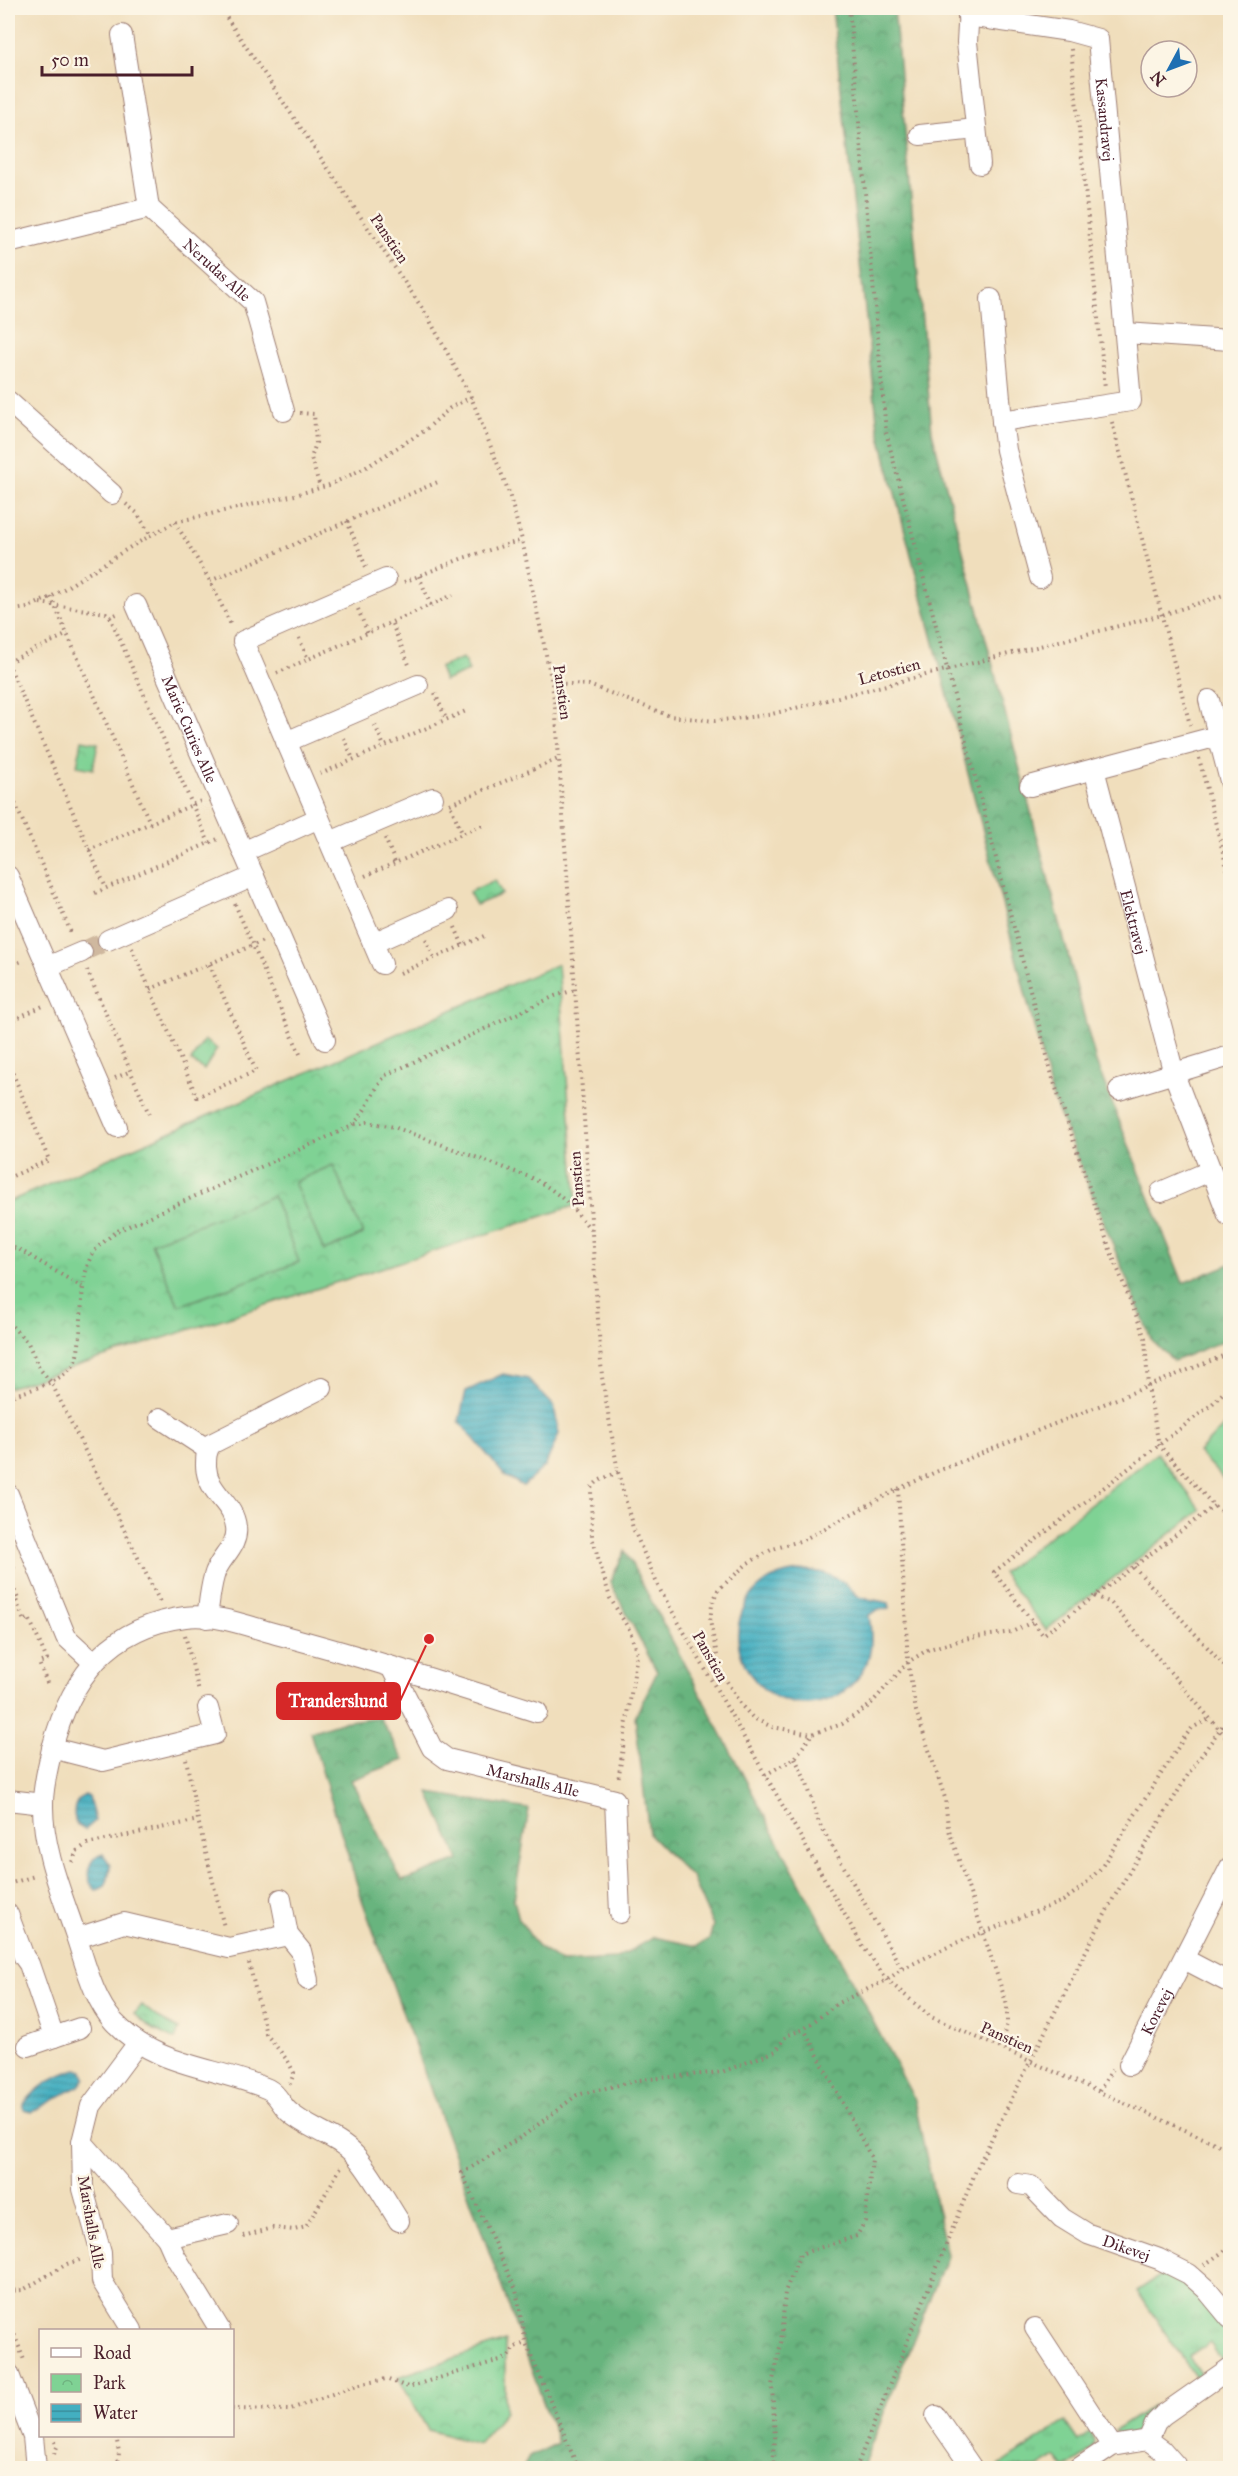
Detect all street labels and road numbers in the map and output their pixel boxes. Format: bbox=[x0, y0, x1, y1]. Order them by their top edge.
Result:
street label: Kassandravej bbox=[1092, 77, 1118, 162]
street label: Panstien bbox=[366, 210, 413, 267]
street label: Nerudas Alle bbox=[179, 235, 255, 306]
street label: Letostien bbox=[856, 654, 923, 689]
street label: Panstien bbox=[549, 663, 576, 721]
street label: Marie Curies Alle bbox=[158, 672, 221, 786]
street label: Elektravej bbox=[1116, 888, 1151, 956]
street label: Panstien bbox=[565, 1150, 588, 1207]
street label: Panstien bbox=[688, 1627, 733, 1685]
street label: Marshalls Alle bbox=[485, 1760, 582, 1801]
street label: Korevej bbox=[1137, 1985, 1176, 2038]
street label: Panstien bbox=[978, 2018, 1036, 2058]
street label: Marshalls Alle bbox=[74, 2174, 109, 2271]
street label: Dikevej bbox=[1100, 2231, 1153, 2265]

